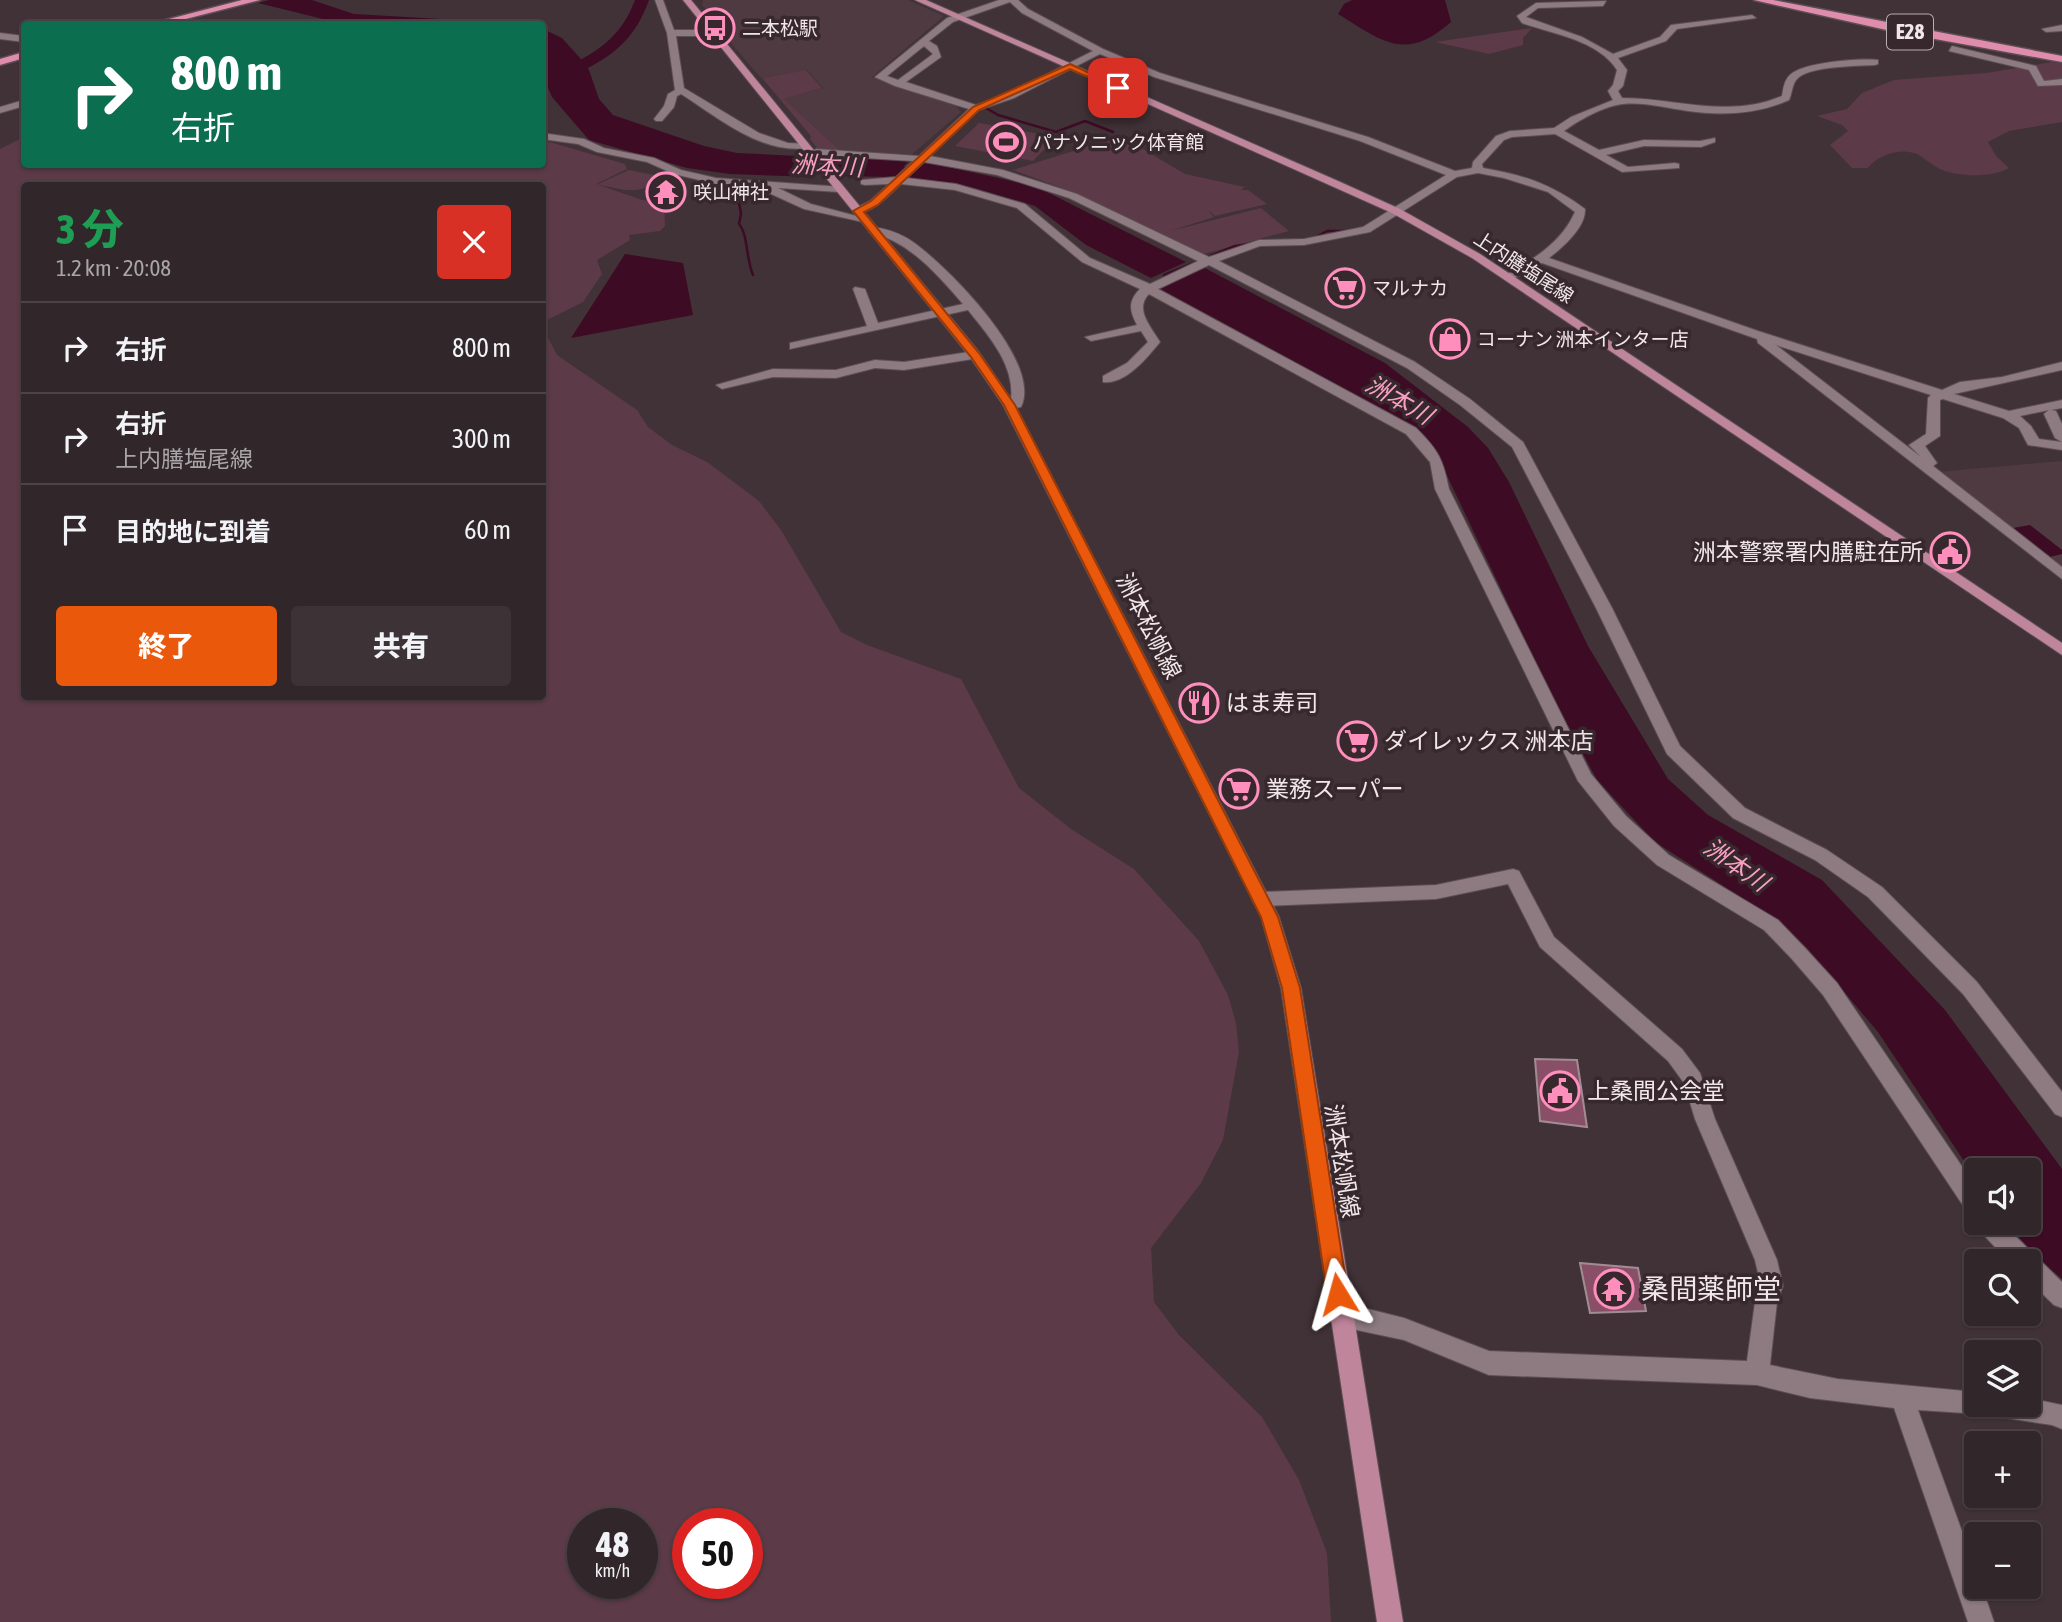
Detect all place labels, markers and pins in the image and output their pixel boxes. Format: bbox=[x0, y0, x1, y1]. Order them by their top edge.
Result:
bus stop icon: 二本松駅 bbox=[694, 7, 736, 49]
place label: 二本松駅 bbox=[742, 17, 818, 39]
pin bbox=[1088, 58, 1148, 118]
sports icon: パナソニック体育館 bbox=[985, 121, 1027, 163]
place label: パナソニック体育館 bbox=[1033, 131, 1204, 153]
temple icon: 咲山神社 bbox=[645, 171, 687, 213]
place label: 咲山神社 bbox=[693, 181, 769, 203]
supermarket icon: マルナカ bbox=[1324, 267, 1366, 309]
place label: マルナカ bbox=[1372, 277, 1448, 299]
shop icon: コーナン 洲本インター店 bbox=[1429, 318, 1471, 360]
place label: コーナン 洲本インター店 bbox=[1477, 328, 1689, 350]
public building icon: 洲本警察署内膳駐在所 bbox=[1929, 531, 1971, 573]
place label: 洲本警察署内膳駐在所 bbox=[1693, 539, 1923, 565]
restaurant icon: はま寿司 bbox=[1178, 682, 1220, 724]
place label: はま寿司 bbox=[1226, 690, 1318, 716]
supermarket icon: ダイレックス 洲本店 bbox=[1336, 720, 1378, 762]
place label: ダイレックス 洲本店 bbox=[1384, 728, 1593, 754]
supermarket icon: 業務スーパー bbox=[1218, 768, 1260, 810]
place label: 業務スーパー bbox=[1266, 776, 1404, 802]
public building icon: 上桑間公会堂 bbox=[1539, 1070, 1581, 1112]
place label: 上桑間公会堂 bbox=[1587, 1078, 1725, 1104]
temple icon: 桑間薬師堂 bbox=[1593, 1268, 1635, 1310]
place label: 桑間薬師堂 bbox=[1641, 1273, 1781, 1305]

